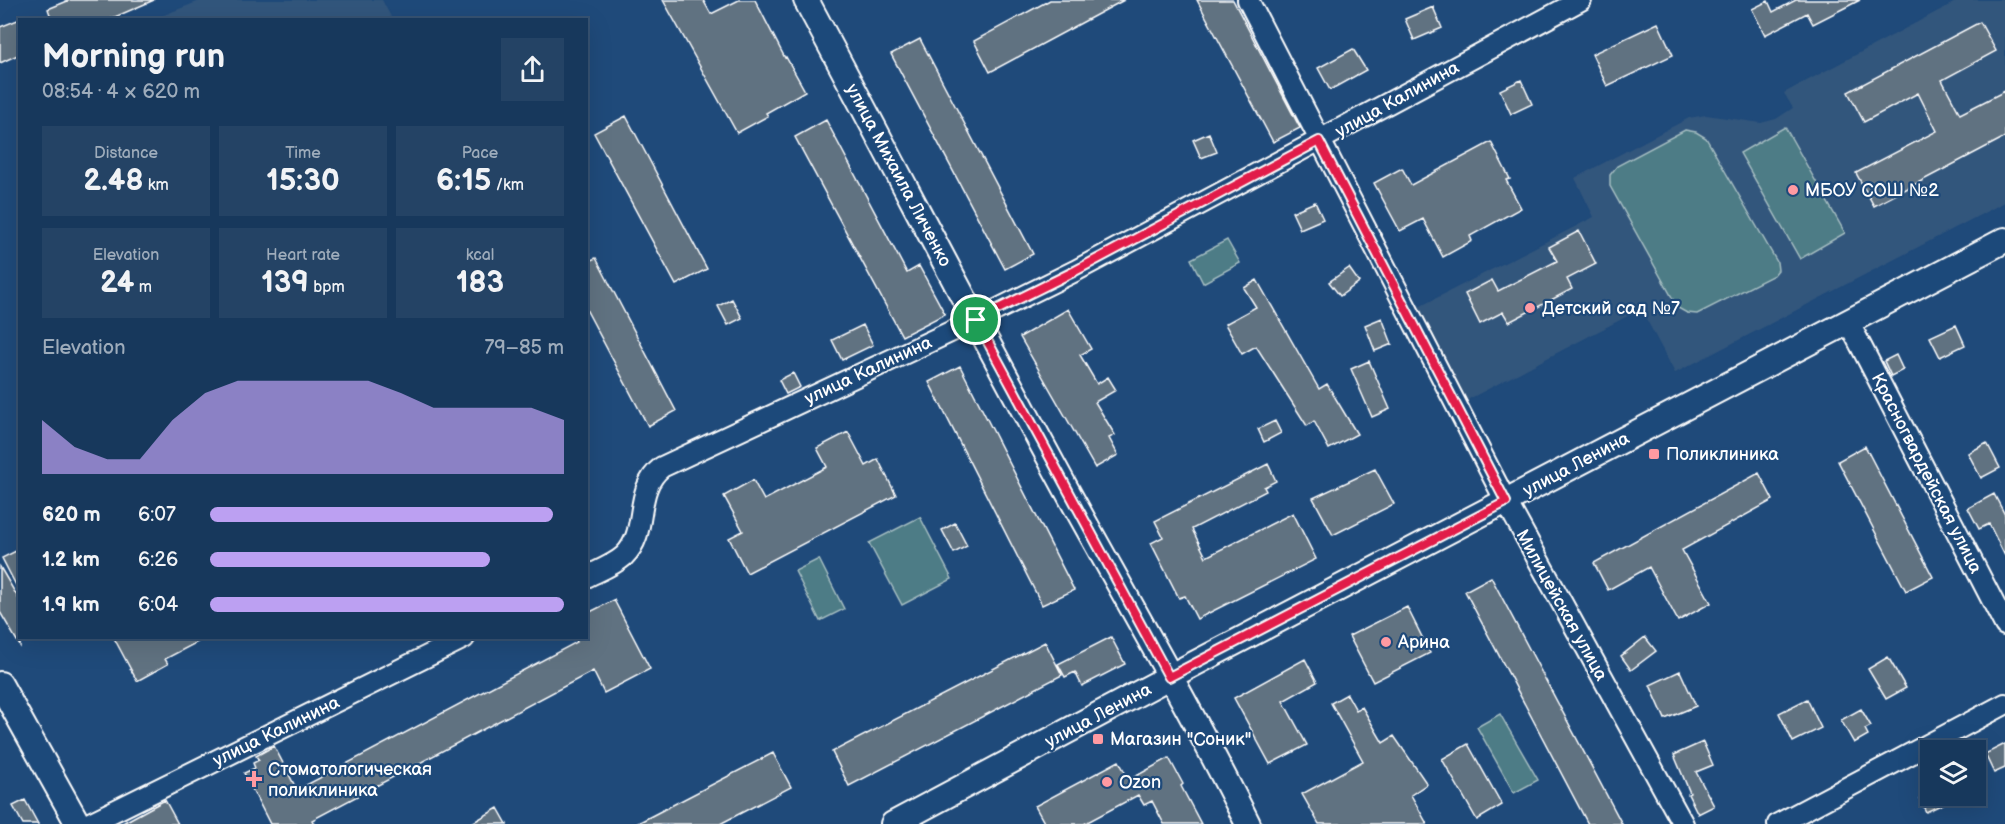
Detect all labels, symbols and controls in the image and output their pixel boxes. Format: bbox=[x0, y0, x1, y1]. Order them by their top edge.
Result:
text: Morning run bbox=[42, 37, 225, 77]
button: share bbox=[501, 38, 564, 101]
street label: улица Калинина bbox=[1332, 57, 1463, 142]
text: 08:54 · 4 × 620 m bbox=[42, 80, 200, 104]
street label: улица Михаила Личенко bbox=[841, 80, 956, 270]
text: Distance bbox=[94, 144, 158, 163]
text: Time bbox=[285, 144, 321, 163]
text: Pace bbox=[462, 144, 498, 163]
text: 2.48 bbox=[83, 163, 143, 199]
text: 15:30 bbox=[266, 163, 340, 199]
text: 6:15 bbox=[436, 163, 491, 199]
text: km bbox=[143, 176, 169, 195]
text: /km bbox=[491, 176, 524, 195]
place label: МБОУ СОШ №2 bbox=[1805, 180, 1939, 201]
marker: МБОУ СОШ №2 bbox=[1786, 183, 1800, 197]
text: Elevation bbox=[93, 246, 159, 265]
text: Heart rate bbox=[266, 246, 340, 265]
text: kcal bbox=[466, 246, 494, 265]
text: 24 bbox=[100, 265, 134, 301]
text: 139 bbox=[261, 265, 309, 301]
text: 183 bbox=[456, 265, 504, 301]
text: m bbox=[134, 278, 152, 297]
text: bpm bbox=[309, 278, 345, 297]
pin bbox=[950, 294, 1001, 345]
place label: Детский сад №7 bbox=[1542, 298, 1680, 319]
marker: Детский сад №7 bbox=[1523, 301, 1537, 315]
icon: arrive bbox=[959, 303, 992, 336]
street label: улица Калинина bbox=[801, 332, 936, 409]
text: Elevation bbox=[42, 336, 125, 360]
text: 79–85 m bbox=[484, 336, 564, 360]
street label: Красногвардейская улица bbox=[1867, 369, 1987, 577]
street label: улица Ленина bbox=[1520, 427, 1633, 501]
place label: Поликлиника bbox=[1666, 444, 1779, 465]
marker: Поликлиника bbox=[1647, 447, 1661, 461]
text: 620 m bbox=[42, 503, 101, 527]
text: 6:07 bbox=[138, 503, 176, 527]
street label: Милицейская улица bbox=[1511, 526, 1612, 685]
text: 1.2 km bbox=[42, 548, 100, 572]
text: 6:26 bbox=[138, 548, 178, 572]
text: 1.9 km bbox=[42, 593, 99, 617]
text: 6:04 bbox=[138, 593, 178, 617]
place label: Арина bbox=[1397, 632, 1450, 653]
marker: Арина bbox=[1379, 635, 1393, 649]
street label: улица Ленина bbox=[1042, 678, 1155, 752]
street label: улица Калинина bbox=[209, 692, 343, 771]
place label: Магазин "Соник" bbox=[1110, 729, 1251, 750]
marker: Магазин "Соник" bbox=[1091, 732, 1105, 746]
map controls bbox=[1920, 740, 1986, 806]
button: layers bbox=[1920, 740, 1986, 806]
place label: Стоматологическая поликлиника bbox=[268, 759, 432, 801]
marker: Стоматологическая поликлиника bbox=[245, 770, 263, 788]
place label: Ozon bbox=[1119, 772, 1161, 793]
marker: Ozon bbox=[1100, 775, 1114, 789]

